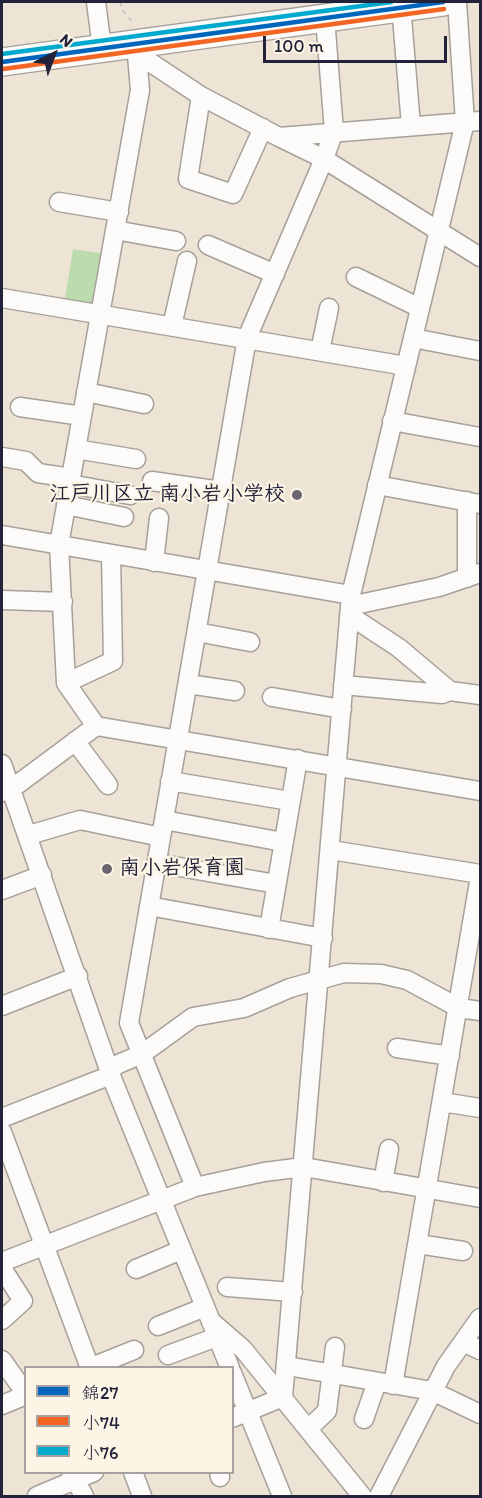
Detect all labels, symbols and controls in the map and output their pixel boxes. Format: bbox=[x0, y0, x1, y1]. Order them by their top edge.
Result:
north arrow bbox=[24, 24, 84, 84]
scale bar bbox=[266, 24, 450, 62]
text: N bbox=[56, 30, 77, 51]
text: 100 m bbox=[274, 35, 324, 57]
place label: 江戸川区立 南小岩小学校 bbox=[49, 482, 285, 508]
marker: 江戸川区立 南小岩小学校 bbox=[290, 488, 304, 502]
place label: 南小岩保育園 bbox=[119, 856, 245, 882]
marker: 南小岩保育園 bbox=[100, 862, 114, 876]
legend bbox=[24, 1366, 234, 1474]
text: 錦27 bbox=[82, 1382, 118, 1404]
text: 小74 bbox=[82, 1412, 120, 1434]
text: 小76 bbox=[82, 1442, 118, 1464]

